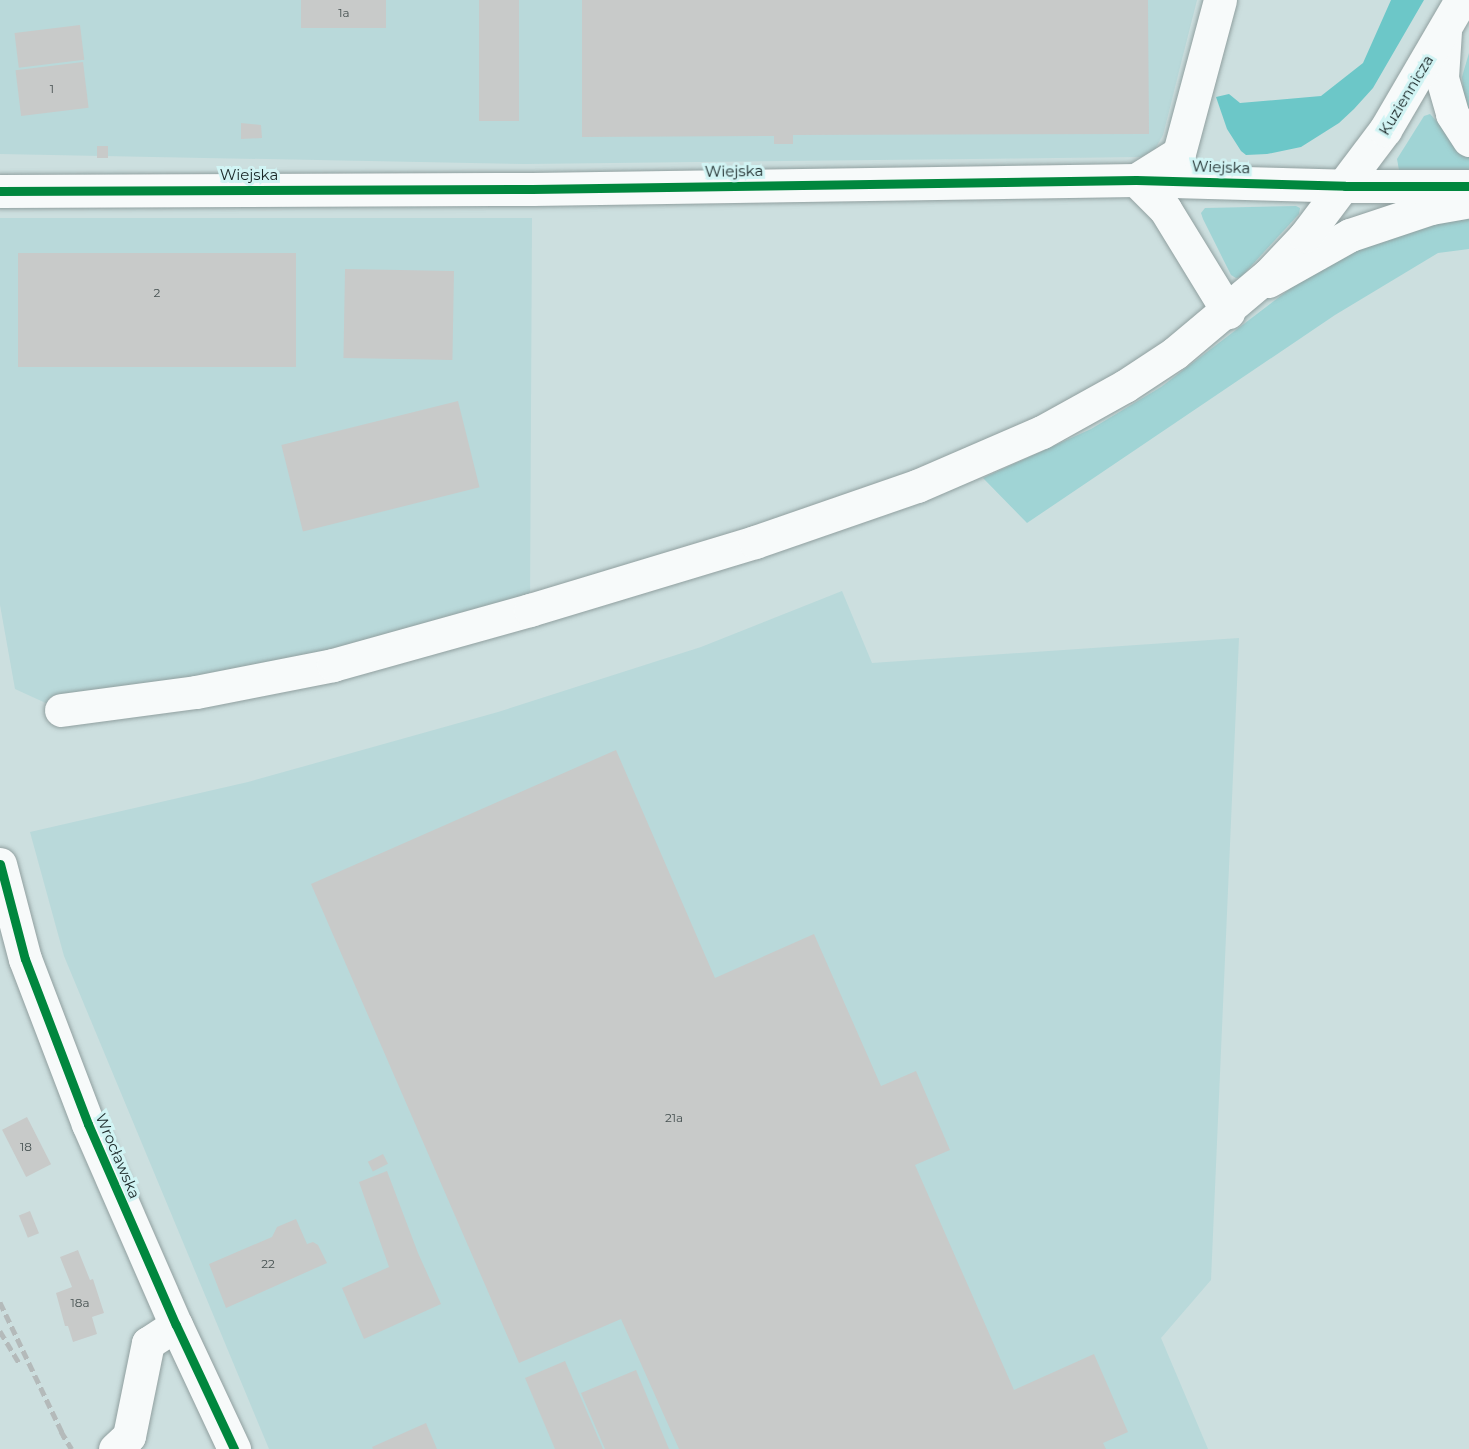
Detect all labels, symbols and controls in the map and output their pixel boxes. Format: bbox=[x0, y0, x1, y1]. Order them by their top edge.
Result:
house number: 1a bbox=[338, 6, 350, 20]
street label: Kuziennicza bbox=[1375, 52, 1437, 138]
house number: 1 bbox=[50, 82, 54, 96]
street label: Wiejska bbox=[1191, 157, 1251, 177]
street label: Wiejska bbox=[705, 161, 763, 181]
street label: Wiejska bbox=[220, 166, 278, 184]
house number: 2 bbox=[154, 286, 160, 300]
street label: Wrocławska bbox=[92, 1111, 144, 1201]
house number: 21a bbox=[665, 1111, 683, 1125]
house number: 18 bbox=[20, 1140, 32, 1154]
house number: 22 bbox=[261, 1257, 275, 1271]
house number: 18a bbox=[70, 1296, 90, 1310]

